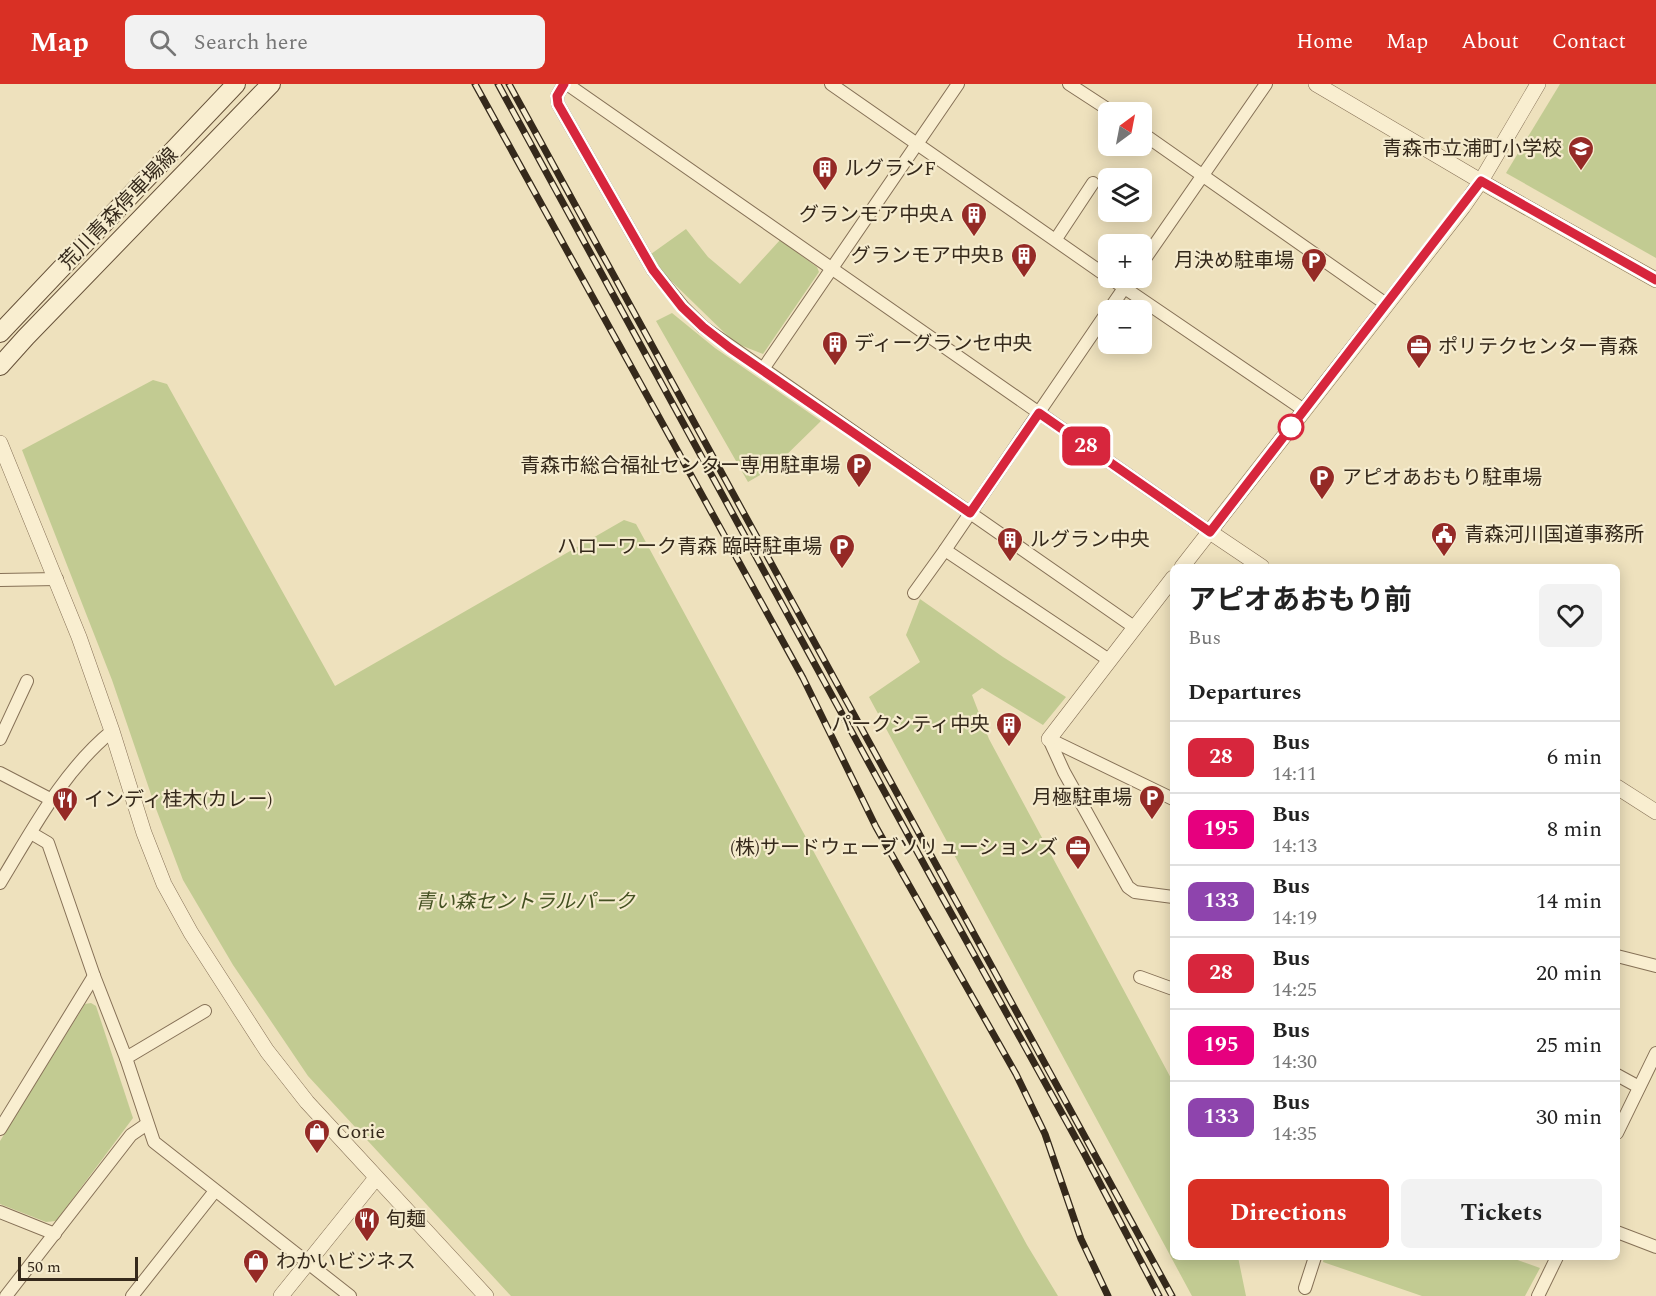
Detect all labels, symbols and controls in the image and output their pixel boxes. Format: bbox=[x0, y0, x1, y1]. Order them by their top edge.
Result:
search box bbox=[125, 15, 545, 69]
text: Map bbox=[30, 21, 89, 64]
icon: search bbox=[146, 26, 179, 59]
text: Search here bbox=[194, 26, 308, 59]
text: Home bbox=[1296, 26, 1353, 58]
text: Map bbox=[1386, 26, 1428, 58]
text: About bbox=[1461, 26, 1519, 58]
text: Contact bbox=[1552, 26, 1626, 58]
north arrow bbox=[1098, 102, 1152, 156]
map controls bbox=[1098, 102, 1152, 354]
place label: 青森市立浦町小学校 bbox=[1382, 134, 1562, 164]
school or university icon: 青森市立浦町小学校 bbox=[1566, 134, 1596, 172]
street label: 荒川青森停車場線 bbox=[53, 141, 185, 277]
building icon: ルグランF bbox=[810, 154, 840, 192]
place label: ルグランF bbox=[844, 154, 936, 184]
button: layers bbox=[1098, 168, 1152, 222]
place label: グランモア中央A bbox=[799, 200, 954, 230]
building icon: グランモア中央A bbox=[959, 200, 989, 238]
button: + bbox=[1098, 234, 1152, 288]
place label: グランモア中央B bbox=[851, 241, 1004, 271]
building icon: グランモア中央B bbox=[1009, 241, 1039, 279]
place label: 月決め駐車場 bbox=[1174, 246, 1294, 276]
parking icon: 月決め駐車場 bbox=[1299, 246, 1329, 284]
button: − bbox=[1098, 300, 1152, 354]
building icon: ディーグランセ中央 bbox=[820, 329, 850, 367]
place label: ディーグランセ中央 bbox=[854, 329, 1033, 359]
office icon: ポリテクセンター青森 bbox=[1404, 332, 1434, 370]
place label: ポリテクセンター青森 bbox=[1438, 332, 1638, 362]
unlabelled marker bbox=[1278, 414, 1304, 440]
line badge: 28 bbox=[1059, 426, 1113, 466]
text: 28 bbox=[1074, 430, 1098, 462]
place label: 青森市総合福祉センター専用駐車場 bbox=[520, 451, 840, 481]
parking icon: 青森市総合福祉センター専用駐車場 bbox=[844, 451, 874, 489]
parking icon: アピオあおもり駐車場 bbox=[1307, 463, 1337, 501]
place label: アピオあおもり駐車場 bbox=[1342, 463, 1542, 493]
public building icon: 青森河川国道事務所 bbox=[1429, 520, 1459, 558]
place label: 青森河川国道事務所 bbox=[1464, 520, 1644, 550]
building icon: ルグラン中央 bbox=[995, 525, 1025, 563]
place label: ルグラン中央 bbox=[1030, 525, 1150, 555]
place label: ハローワーク青森 臨時駐車場 bbox=[557, 532, 822, 562]
parking icon: ハローワーク青森 臨時駐車場 bbox=[827, 532, 857, 570]
text: アピオあおもり前 bbox=[1188, 579, 1412, 622]
button: heart bbox=[1539, 584, 1602, 647]
text: Bus bbox=[1188, 623, 1221, 653]
text: Departures bbox=[1188, 676, 1302, 709]
place label: パークシティ中央 bbox=[831, 710, 990, 740]
building icon: パークシティ中央 bbox=[994, 710, 1024, 748]
text: Bus bbox=[1272, 726, 1310, 759]
text: 28 bbox=[1209, 741, 1233, 773]
text: 6 min bbox=[1547, 741, 1602, 774]
text: 14:11 bbox=[1272, 759, 1317, 789]
place label: 月極駐車場 bbox=[1032, 783, 1132, 813]
parking icon: 月極駐車場 bbox=[1137, 783, 1167, 821]
restaurant icon: インディ桂木(カレー) bbox=[50, 785, 80, 823]
place label: インディ桂木(カレー) bbox=[84, 785, 273, 815]
text: Bus bbox=[1272, 798, 1310, 831]
text: 195 bbox=[1203, 813, 1239, 845]
text: 8 min bbox=[1547, 813, 1602, 846]
text: 14:13 bbox=[1272, 831, 1317, 861]
place label: (株)サードウェーブソリューションズ bbox=[730, 833, 1058, 863]
office icon: (株)サードウェーブソリューションズ bbox=[1063, 833, 1093, 871]
text: Bus bbox=[1272, 870, 1310, 903]
text: 133 bbox=[1203, 885, 1239, 917]
text: 14 min bbox=[1536, 885, 1602, 918]
park label: 青い森セントラルパーク bbox=[415, 887, 636, 917]
text: 14:19 bbox=[1272, 903, 1317, 933]
text: Bus bbox=[1272, 942, 1310, 975]
text: 28 bbox=[1209, 957, 1233, 989]
text: 20 min bbox=[1536, 957, 1602, 990]
text: 14:25 bbox=[1272, 975, 1317, 1005]
text: Bus bbox=[1272, 1014, 1310, 1047]
text: 195 bbox=[1203, 1029, 1239, 1061]
text: 25 min bbox=[1536, 1029, 1602, 1062]
text: 14:30 bbox=[1272, 1047, 1317, 1077]
text: Bus bbox=[1272, 1086, 1310, 1119]
text: 133 bbox=[1203, 1101, 1239, 1133]
text: 30 min bbox=[1536, 1101, 1602, 1134]
shop icon: Corie bbox=[302, 1117, 332, 1155]
place label: Corie bbox=[336, 1117, 385, 1147]
text: 14:35 bbox=[1272, 1119, 1317, 1149]
button: Directions bbox=[1188, 1179, 1389, 1248]
button: Tickets bbox=[1401, 1179, 1602, 1248]
restaurant icon: 旬麺 bbox=[352, 1205, 382, 1243]
place label: 旬麺 bbox=[386, 1205, 426, 1235]
shop icon: わかいビジネス bbox=[241, 1247, 271, 1285]
place label: わかいビジネス bbox=[276, 1247, 416, 1277]
scale bar bbox=[18, 1254, 138, 1282]
text: 50 m bbox=[27, 1255, 61, 1279]

